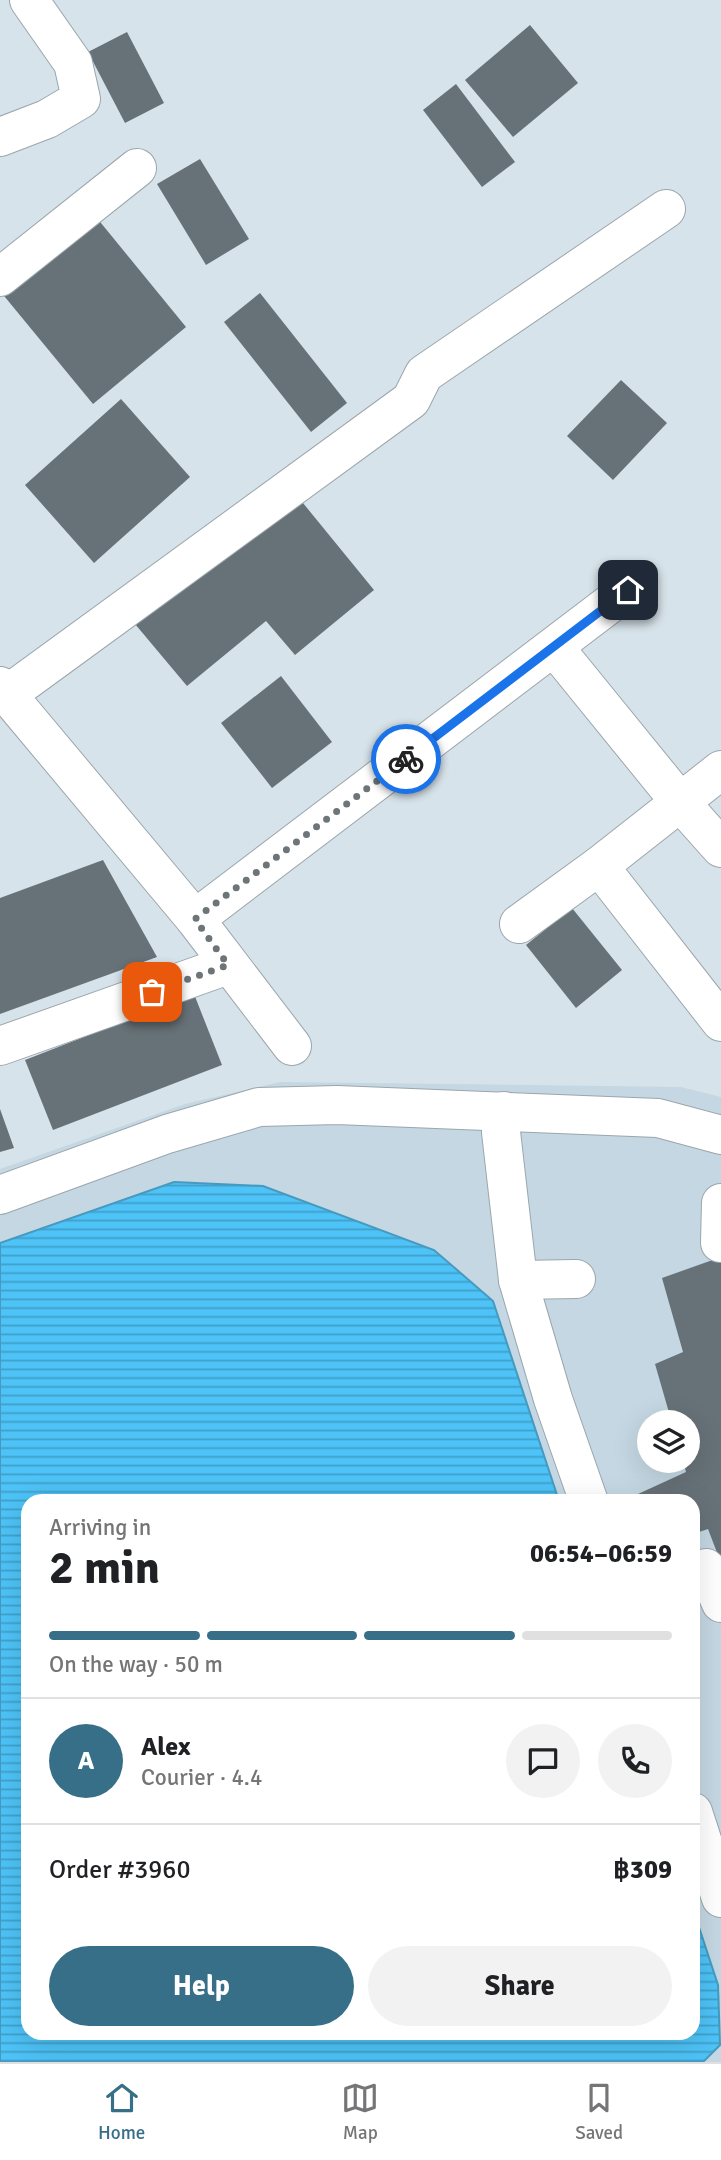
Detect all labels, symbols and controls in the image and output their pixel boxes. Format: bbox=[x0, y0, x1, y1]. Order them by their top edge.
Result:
pin bbox=[598, 560, 658, 620]
icon: home bbox=[609, 571, 647, 609]
courier bbox=[371, 724, 441, 794]
icon: bike bbox=[387, 740, 425, 778]
pin bbox=[122, 962, 182, 1022]
icon: bag bbox=[133, 973, 171, 1011]
map controls bbox=[637, 1410, 700, 1473]
button: layers bbox=[637, 1410, 700, 1473]
text: Arriving in bbox=[49, 1513, 151, 1542]
text: 06:54–06:59 bbox=[530, 1538, 672, 1570]
text: 2 min bbox=[49, 1540, 160, 1596]
text: On the way · 50 m bbox=[49, 1650, 223, 1679]
button: chat bbox=[506, 1724, 580, 1798]
button: phone bbox=[598, 1724, 672, 1798]
text: Alex bbox=[141, 1731, 191, 1763]
text: A bbox=[78, 1745, 94, 1777]
text: Courier · 4.4 bbox=[141, 1763, 262, 1792]
text: Order #3960 bbox=[49, 1854, 190, 1886]
text: ฿309 bbox=[613, 1854, 672, 1886]
button: Help bbox=[49, 1946, 354, 2026]
button: Share bbox=[368, 1946, 672, 2026]
tab: Home bbox=[98, 2079, 145, 2145]
tab: Map bbox=[341, 2079, 379, 2145]
tab: Saved bbox=[575, 2079, 623, 2145]

